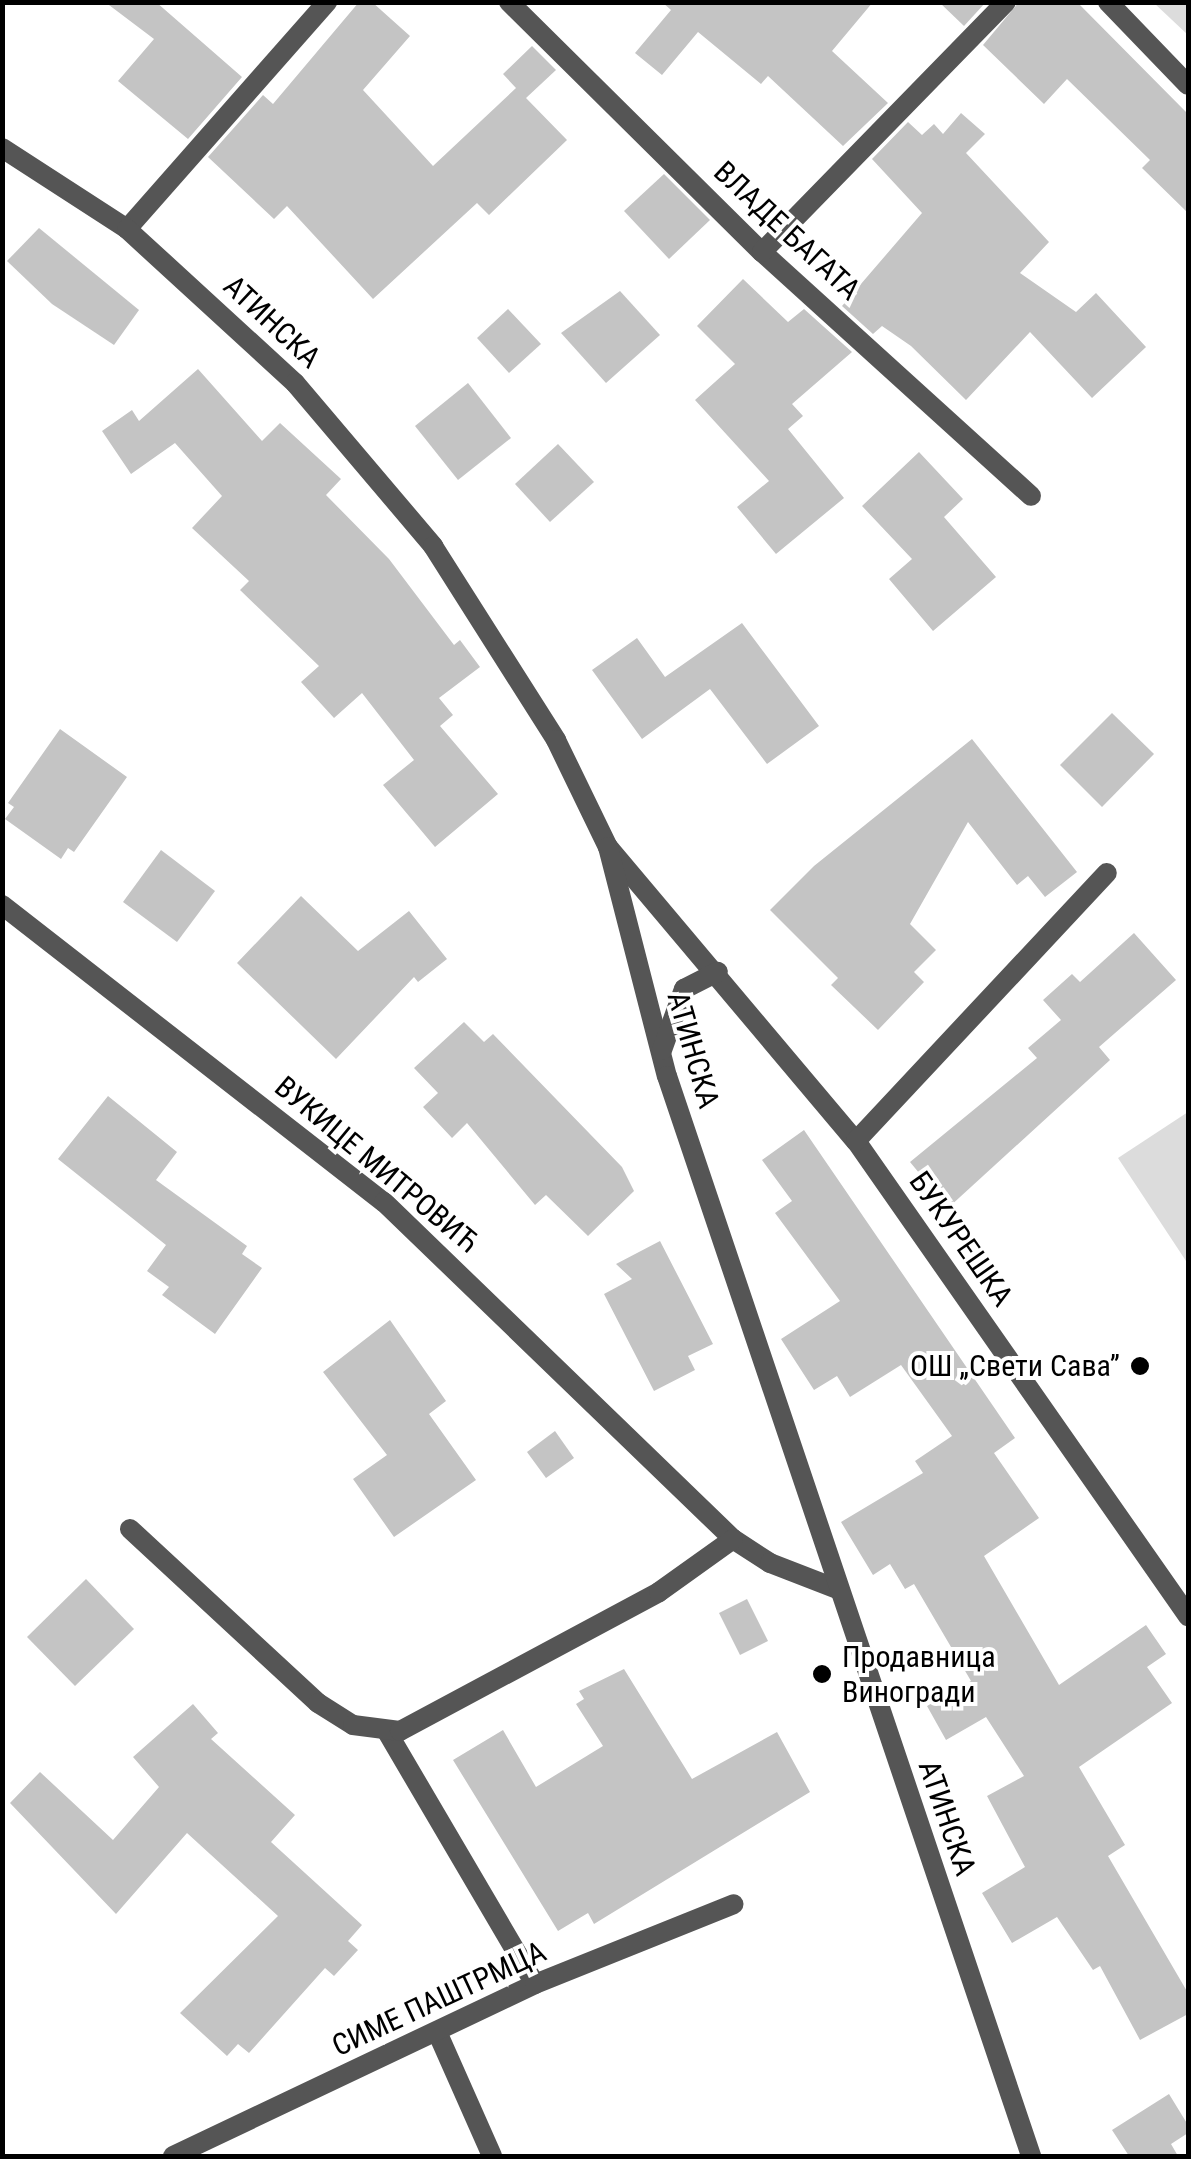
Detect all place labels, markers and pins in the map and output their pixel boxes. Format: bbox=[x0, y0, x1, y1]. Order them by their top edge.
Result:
place label: ОШ „Свети Сава” bbox=[910, 1348, 1120, 1384]
marker: ОШ „Свети Сава” bbox=[1129, 1355, 1151, 1377]
place label: Продавница Виногради bbox=[842, 1639, 996, 1710]
marker: Продавница Виногради bbox=[811, 1663, 833, 1685]

